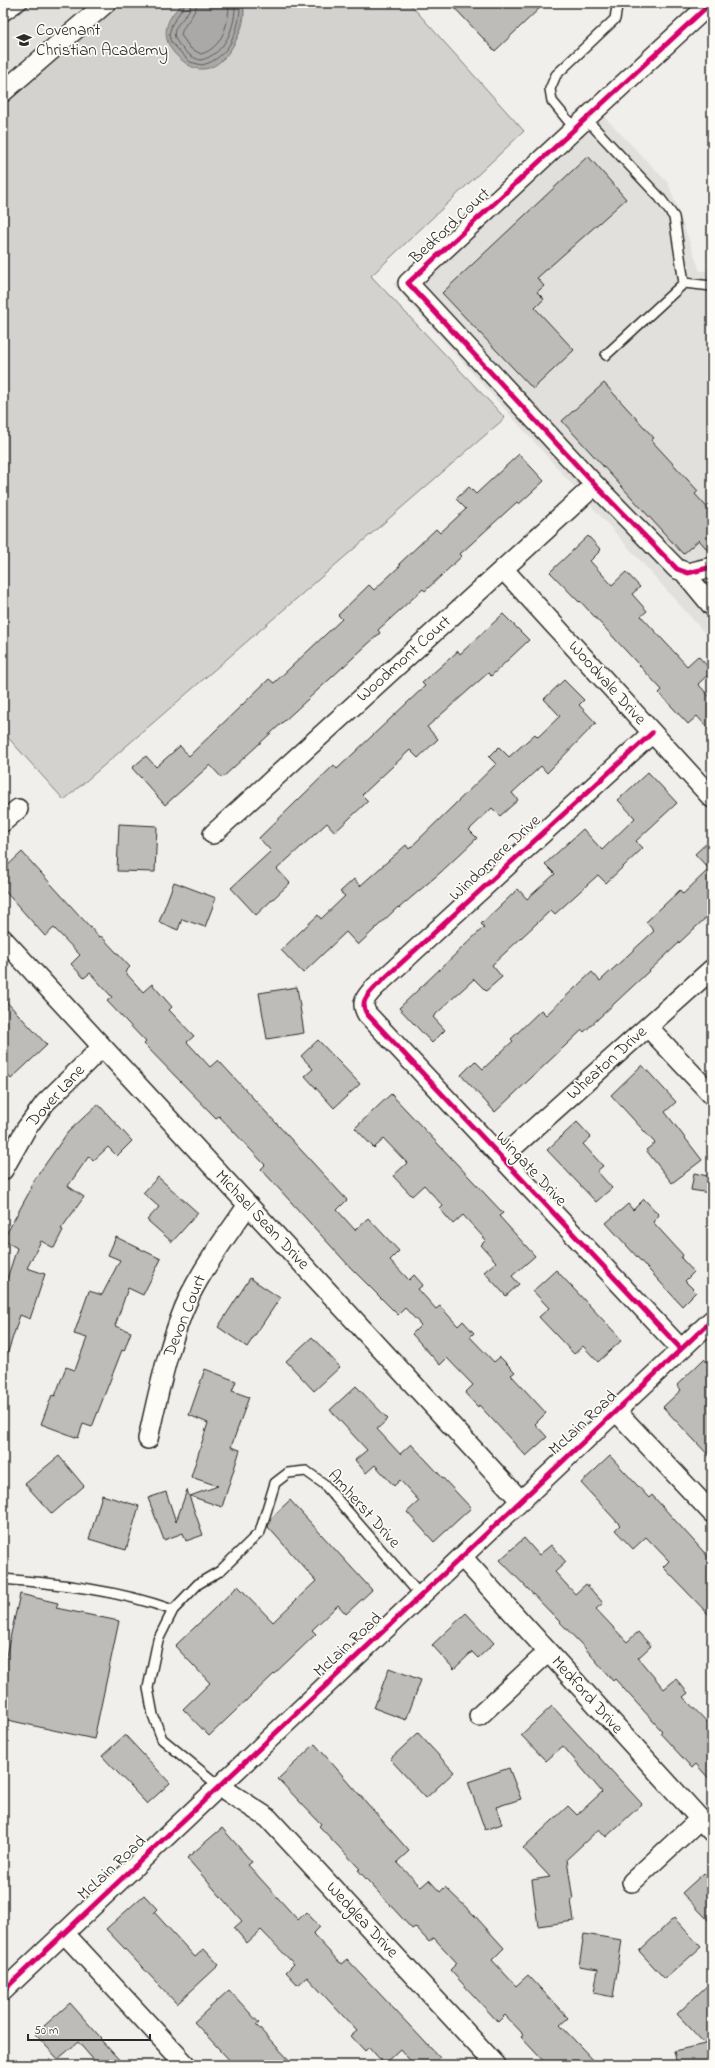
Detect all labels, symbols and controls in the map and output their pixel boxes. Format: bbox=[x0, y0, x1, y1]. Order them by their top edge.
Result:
place label: Covenant Christian Academy bbox=[36, 18, 168, 64]
school or university icon: Covenant Christian Academy bbox=[15, 31, 33, 49]
street label: Bedford Court bbox=[403, 182, 496, 271]
street label: Woodmont Court bbox=[351, 610, 457, 708]
street label: Woodvale Drive bbox=[562, 635, 652, 731]
street label: Windomere Drive bbox=[444, 809, 547, 907]
street label: Wheaton Drive bbox=[561, 1020, 653, 1106]
street label: Dover Lane bbox=[20, 1059, 91, 1134]
street label: Wingate Drive bbox=[488, 1126, 573, 1214]
street label: Michael Sean Drive bbox=[209, 1164, 315, 1276]
street label: Devon Court bbox=[157, 1271, 213, 1362]
street label: McLain Road bbox=[543, 1384, 623, 1461]
street label: Amherst Drive bbox=[322, 1464, 407, 1554]
street label: McLain Road bbox=[308, 1606, 388, 1683]
street label: Medford Drive bbox=[545, 1650, 629, 1740]
street label: McLain Road bbox=[72, 1829, 152, 1906]
street label: Wedglea Drive bbox=[318, 1876, 404, 1966]
scale bar bbox=[28, 2016, 150, 2042]
text: 50 m bbox=[34, 2022, 58, 2040]

